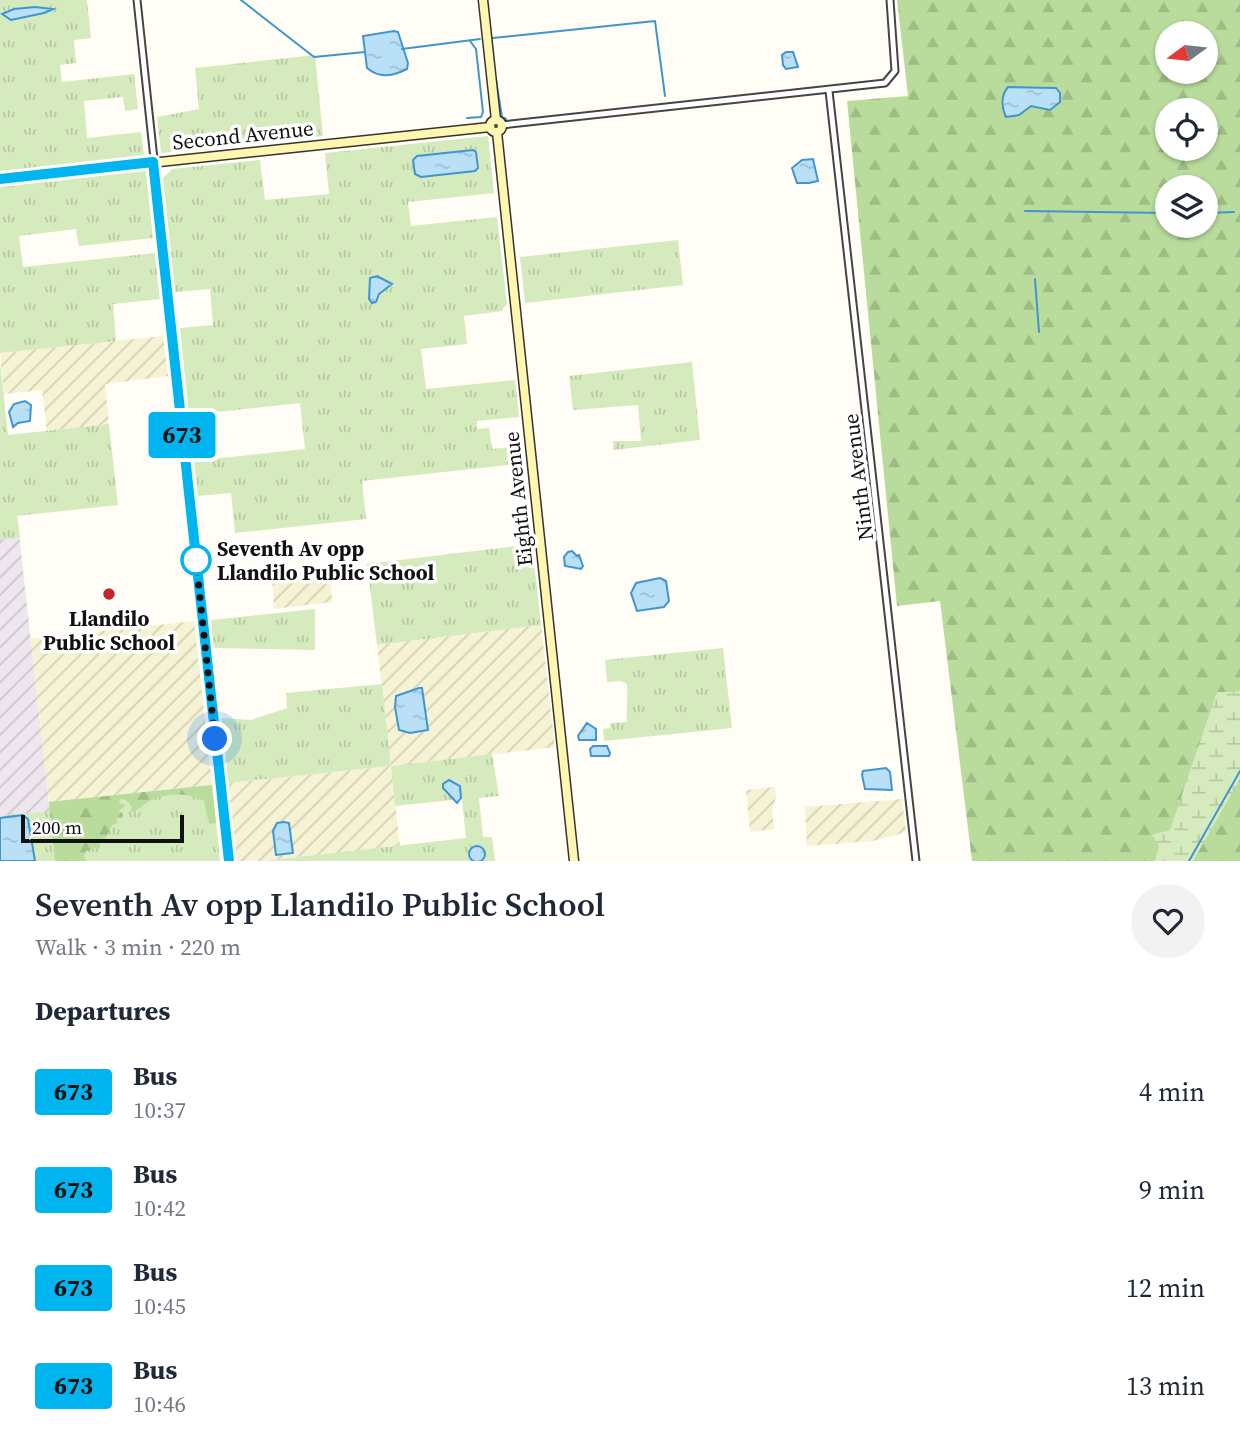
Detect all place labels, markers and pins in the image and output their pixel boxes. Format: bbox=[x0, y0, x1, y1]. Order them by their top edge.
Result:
place label: Seventh Av opp Llandilo Public School bbox=[217, 534, 434, 587]
marker: Seventh Av opp Llandilo Public School bbox=[181, 545, 211, 575]
marker: Llandilo Public School bbox=[101, 586, 117, 602]
place label: Llandilo Public School bbox=[43, 604, 175, 657]

